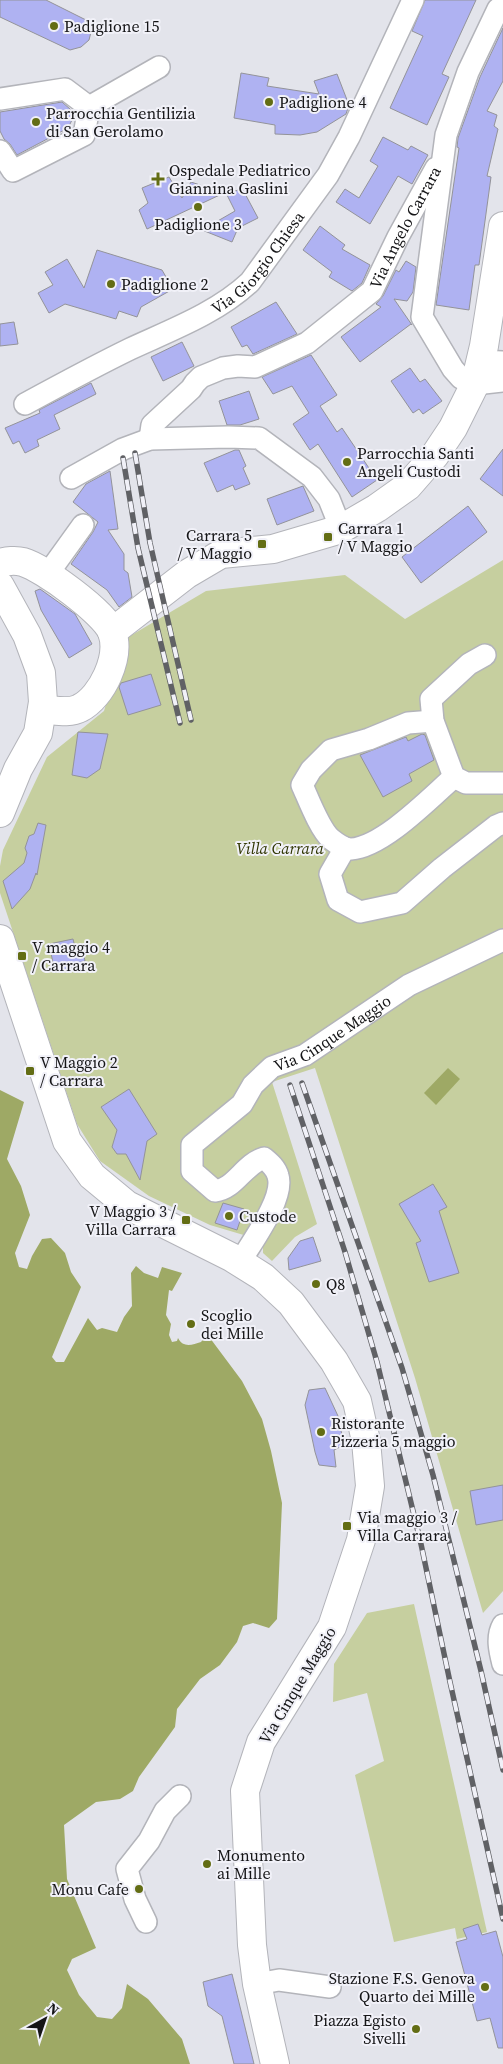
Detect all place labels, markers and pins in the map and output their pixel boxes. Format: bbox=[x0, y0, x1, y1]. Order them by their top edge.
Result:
place label: Padiglione 15 bbox=[64, 15, 159, 37]
marker: Padiglione 15 bbox=[48, 20, 60, 32]
place label: Padiglione 4 bbox=[279, 91, 366, 113]
marker: Padiglione 4 bbox=[263, 96, 275, 108]
place label: Parrocchia Gentilizia di San Gerolamo bbox=[46, 102, 197, 142]
marker: Parrocchia Gentilizia di San Gerolamo bbox=[30, 116, 42, 128]
place label: Ospedale Pediatrico Giannina Gaslini bbox=[169, 159, 311, 199]
marker: Ospedale Pediatrico Giannina Gaslini bbox=[151, 172, 165, 186]
marker: Padiglione 3 bbox=[192, 201, 204, 213]
place label: Padiglione 3 bbox=[154, 213, 242, 235]
place label: Padiglione 2 bbox=[121, 273, 208, 295]
marker: Padiglione 2 bbox=[105, 278, 117, 290]
place label: Parrocchia Santi Angeli Custodi bbox=[357, 442, 474, 482]
marker: Parrocchia Santi Angeli Custodi bbox=[341, 456, 353, 468]
place label: Carrara 1 / V Maggio bbox=[338, 517, 413, 557]
place label: Carrara 5 / V Maggio bbox=[178, 524, 252, 564]
marker: Carrara 1 / V Maggio bbox=[322, 531, 334, 543]
marker: Carrara 5 / V Maggio bbox=[256, 538, 268, 550]
place label: V maggio 4 / Carrara bbox=[32, 936, 110, 976]
marker: V maggio 4 / Carrara bbox=[16, 950, 28, 962]
place label: V Maggio 2 / Carrara bbox=[40, 1051, 118, 1091]
marker: V Maggio 2 / Carrara bbox=[24, 1065, 36, 1077]
place label: V Maggio 3 / Villa Carrara bbox=[85, 1200, 177, 1240]
place label: Custode bbox=[239, 1205, 296, 1227]
marker: Custode bbox=[223, 1210, 235, 1222]
marker: V Maggio 3 / Villa Carrara bbox=[180, 1214, 192, 1226]
place label: Q8 bbox=[326, 1273, 345, 1295]
marker: Q8 bbox=[310, 1278, 322, 1290]
place label: Scoglio dei Mille bbox=[201, 1304, 264, 1344]
marker: Scoglio dei Mille bbox=[185, 1318, 197, 1330]
place label: Ristorante Pizzeria 5 maggio bbox=[331, 1412, 456, 1452]
marker: Ristorante Pizzeria 5 maggio bbox=[315, 1426, 327, 1438]
place label: Via maggio 3 / Villa Carrara bbox=[357, 1506, 458, 1546]
marker: Via maggio 3 / Villa Carrara bbox=[341, 1520, 353, 1532]
place label: Monumento ai Mille bbox=[217, 1844, 305, 1884]
marker: Monumento ai Mille bbox=[201, 1858, 213, 1870]
place label: Monu Cafe bbox=[52, 1878, 129, 1900]
marker: Monu Cafe bbox=[133, 1883, 145, 1895]
place label: Stazione F.S. Genova Quarto dei Mille bbox=[329, 1967, 476, 2007]
marker: Stazione F.S. Genova Quarto dei Mille bbox=[479, 1981, 491, 1993]
place label: Piazza Egisto Sivelli bbox=[314, 2009, 406, 2049]
marker: Piazza Egisto Sivelli bbox=[410, 2023, 422, 2035]

